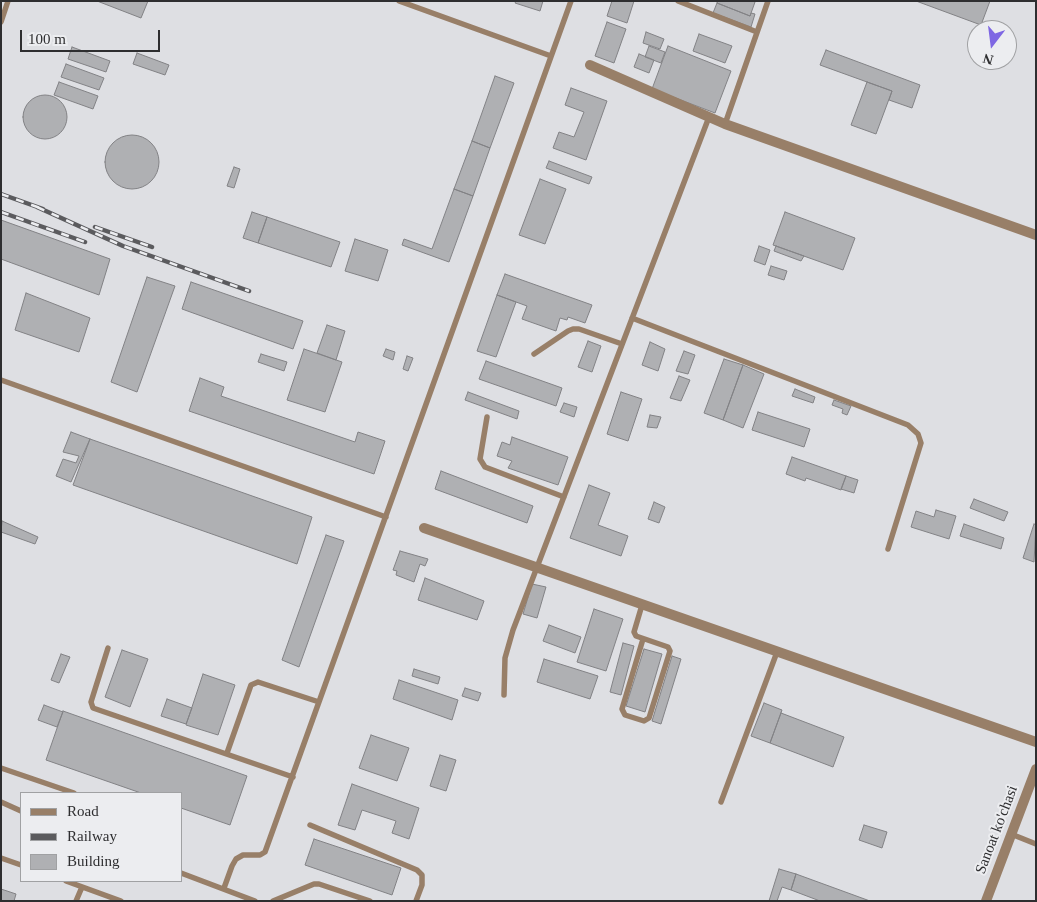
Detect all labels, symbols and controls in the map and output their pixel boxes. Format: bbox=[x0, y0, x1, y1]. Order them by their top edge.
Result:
scale bar bbox=[22, 20, 162, 52]
north arrow bbox=[967, 20, 1017, 70]
text: 100 m bbox=[28, 31, 66, 47]
text: N bbox=[981, 50, 995, 68]
street label: Sanoat ko'chasi bbox=[972, 783, 1022, 877]
legend bbox=[20, 792, 182, 882]
text: Road bbox=[67, 803, 99, 819]
text: Railway bbox=[67, 828, 117, 844]
text: Building bbox=[67, 853, 120, 869]

